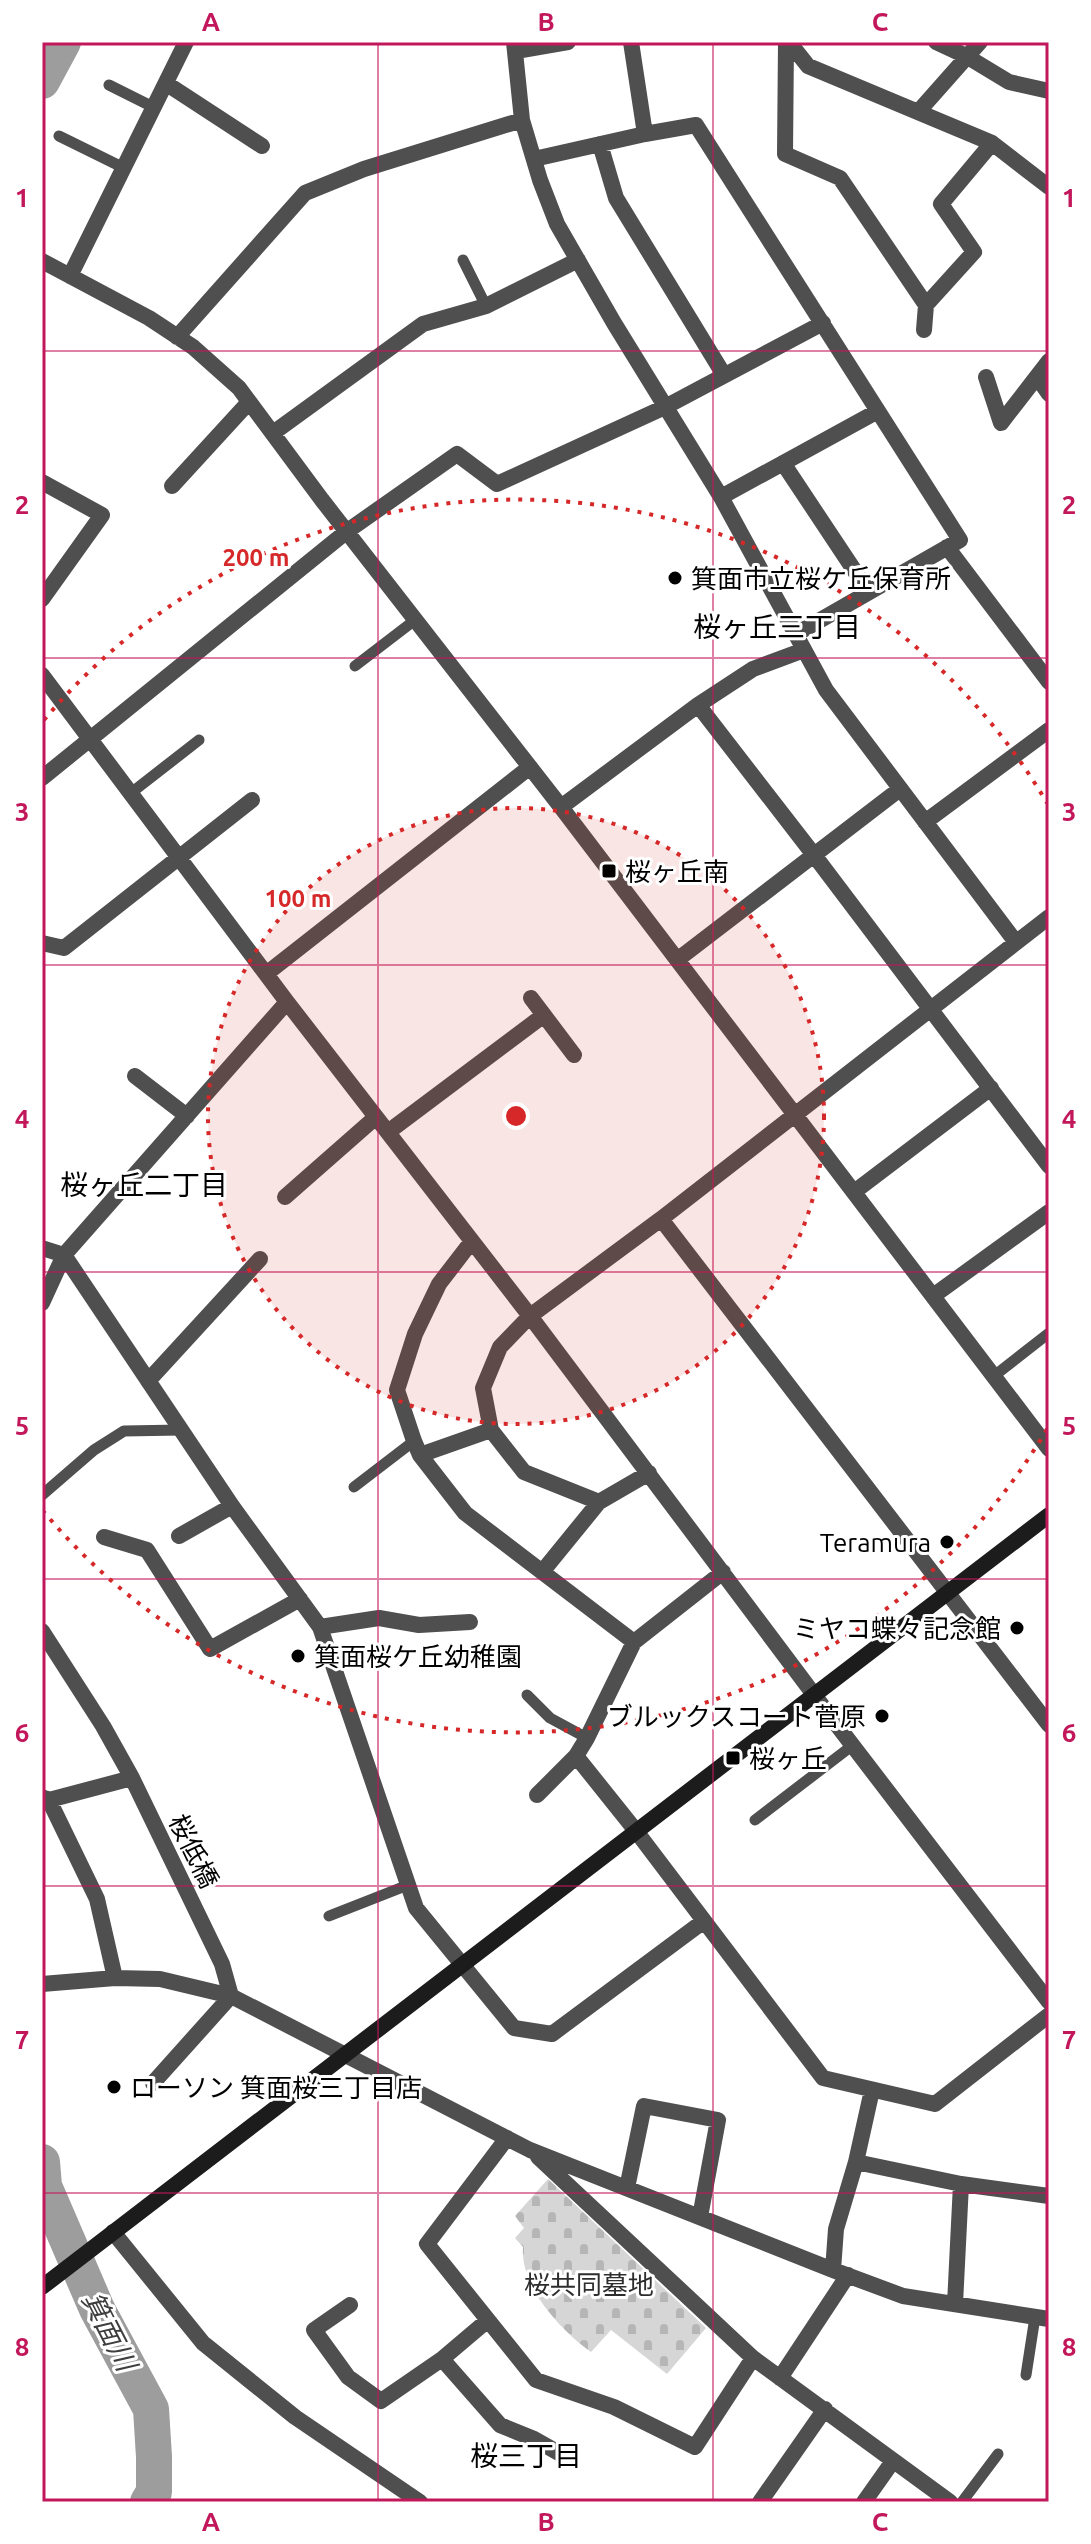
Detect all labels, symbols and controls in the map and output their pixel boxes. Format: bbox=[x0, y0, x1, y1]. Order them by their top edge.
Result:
text: A bbox=[202, 7, 221, 36]
text: B bbox=[537, 7, 555, 36]
text: C bbox=[872, 7, 889, 36]
text: 1 bbox=[15, 183, 29, 212]
text: 1 bbox=[1062, 183, 1076, 212]
text: 2 bbox=[15, 490, 29, 519]
text: 2 bbox=[1062, 490, 1076, 519]
text: 200 m bbox=[223, 544, 289, 571]
place label: 箕面市立桜ケ丘保育所 bbox=[691, 564, 951, 593]
marker: 箕面市立桜ケ丘保育所 bbox=[666, 569, 684, 587]
district label: 桜ヶ丘三丁目 bbox=[693, 611, 861, 642]
text: 3 bbox=[15, 797, 29, 826]
text: 3 bbox=[1062, 797, 1076, 826]
place label: 桜ヶ丘南 bbox=[625, 857, 729, 886]
marker: 桜ヶ丘南 bbox=[600, 862, 618, 880]
text: 100 m bbox=[265, 885, 331, 912]
centre of rings bbox=[502, 1102, 530, 1130]
text: 4 bbox=[15, 1104, 29, 1133]
text: 4 bbox=[1062, 1104, 1076, 1133]
district label: 桜ヶ丘二丁目 bbox=[60, 1169, 228, 1200]
text: 5 bbox=[15, 1411, 29, 1440]
text: 5 bbox=[1062, 1411, 1076, 1440]
place label: Teramura bbox=[820, 1528, 931, 1557]
marker: Teramura bbox=[938, 1533, 956, 1551]
place label: ミヤコ蝶々記念館 bbox=[793, 1614, 1001, 1643]
marker: ミヤコ蝶々記念館 bbox=[1008, 1619, 1026, 1637]
place label: 箕面桜ケ丘幼稚園 bbox=[314, 1642, 522, 1671]
marker: 箕面桜ケ丘幼稚園 bbox=[289, 1647, 307, 1665]
place label: ブルックスコート菅原 bbox=[607, 1702, 866, 1731]
marker: ブルックスコート菅原 bbox=[873, 1707, 891, 1725]
text: 6 bbox=[15, 1718, 29, 1747]
text: 6 bbox=[1062, 1718, 1076, 1747]
place label: 桜ヶ丘 bbox=[749, 1744, 827, 1773]
marker: 桜ヶ丘 bbox=[724, 1749, 742, 1767]
street label: 桜低橋 bbox=[164, 1810, 224, 1892]
text: 7 bbox=[15, 2025, 29, 2054]
text: 7 bbox=[1062, 2025, 1076, 2054]
place label: ローソン 箕面桜三丁目店 bbox=[130, 2073, 422, 2102]
marker: ローソン 箕面桜三丁目店 bbox=[105, 2078, 123, 2096]
park label: 桜共同墓地 bbox=[524, 2270, 654, 2299]
water label: 箕面川 bbox=[77, 2287, 144, 2378]
text: 8 bbox=[15, 2332, 29, 2361]
text: 8 bbox=[1062, 2332, 1076, 2361]
district label: 桜三丁目 bbox=[470, 2440, 582, 2471]
text: A bbox=[202, 2507, 221, 2536]
text: B bbox=[537, 2507, 555, 2536]
text: C bbox=[872, 2507, 889, 2536]

